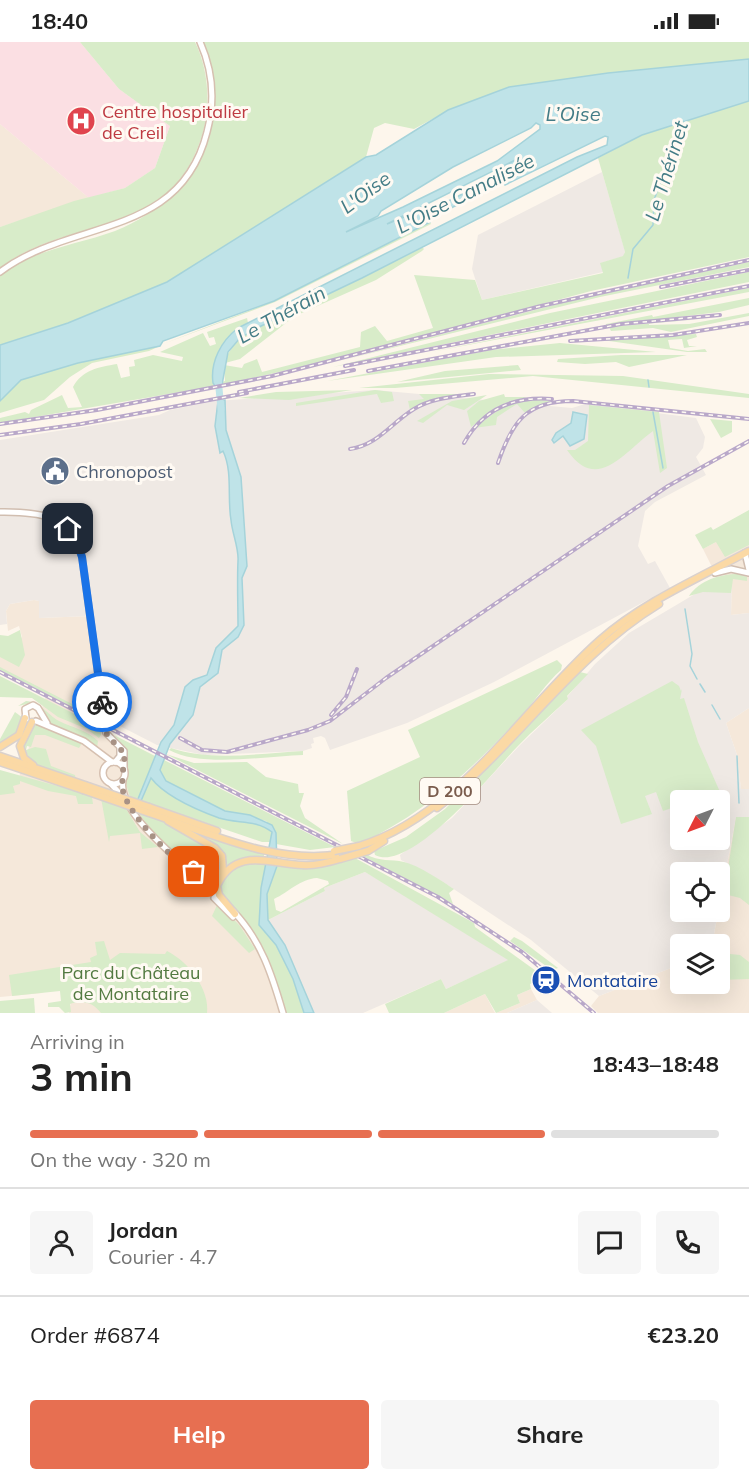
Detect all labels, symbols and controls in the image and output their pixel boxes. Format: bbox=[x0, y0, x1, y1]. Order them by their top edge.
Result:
text: 18:40 bbox=[30, 7, 88, 35]
place label: Centre hospitalier de Creil bbox=[102, 100, 249, 144]
water label: L’Oise bbox=[545, 101, 601, 126]
hospital icon: Centre hospitalier de Creil bbox=[65, 105, 97, 137]
water label: Le Thérinet bbox=[639, 117, 693, 224]
water label: L'Oise Canalisée bbox=[392, 147, 538, 239]
water label: L'Oise bbox=[335, 165, 395, 219]
water label: Le Thérain bbox=[232, 279, 330, 349]
public building icon: Chronopost bbox=[39, 455, 71, 487]
place label: Chronopost bbox=[76, 460, 173, 483]
pin bbox=[42, 503, 93, 554]
icon: home bbox=[51, 512, 84, 545]
courier bbox=[72, 672, 132, 732]
icon: bike bbox=[86, 686, 119, 719]
road number: D 200 bbox=[420, 778, 480, 804]
north arrow bbox=[670, 790, 730, 850]
map controls bbox=[670, 790, 730, 994]
pin bbox=[168, 846, 219, 897]
icon: bag bbox=[177, 855, 210, 888]
button: locate bbox=[670, 862, 730, 922]
button: layers bbox=[670, 934, 730, 994]
park label: Parc du Château de Montataire bbox=[62, 961, 200, 1005]
station icon: Montataire bbox=[530, 964, 562, 996]
place label: Montataire bbox=[567, 969, 658, 992]
text: Arriving in bbox=[30, 1029, 125, 1054]
text: 18:43–18:48 bbox=[591, 1050, 719, 1078]
text: 3 min bbox=[30, 1052, 133, 1101]
text: On the way · 320 m bbox=[30, 1147, 211, 1172]
button: person bbox=[30, 1211, 93, 1274]
button: chat bbox=[578, 1211, 641, 1274]
button: phone bbox=[656, 1211, 719, 1274]
text: Jordan bbox=[108, 1216, 178, 1244]
text: Courier · 4.7 bbox=[108, 1244, 218, 1269]
text: Order #6874 bbox=[30, 1321, 160, 1349]
text: €23.20 bbox=[648, 1321, 719, 1349]
button: Help bbox=[30, 1400, 369, 1469]
button: Share bbox=[381, 1400, 719, 1469]

